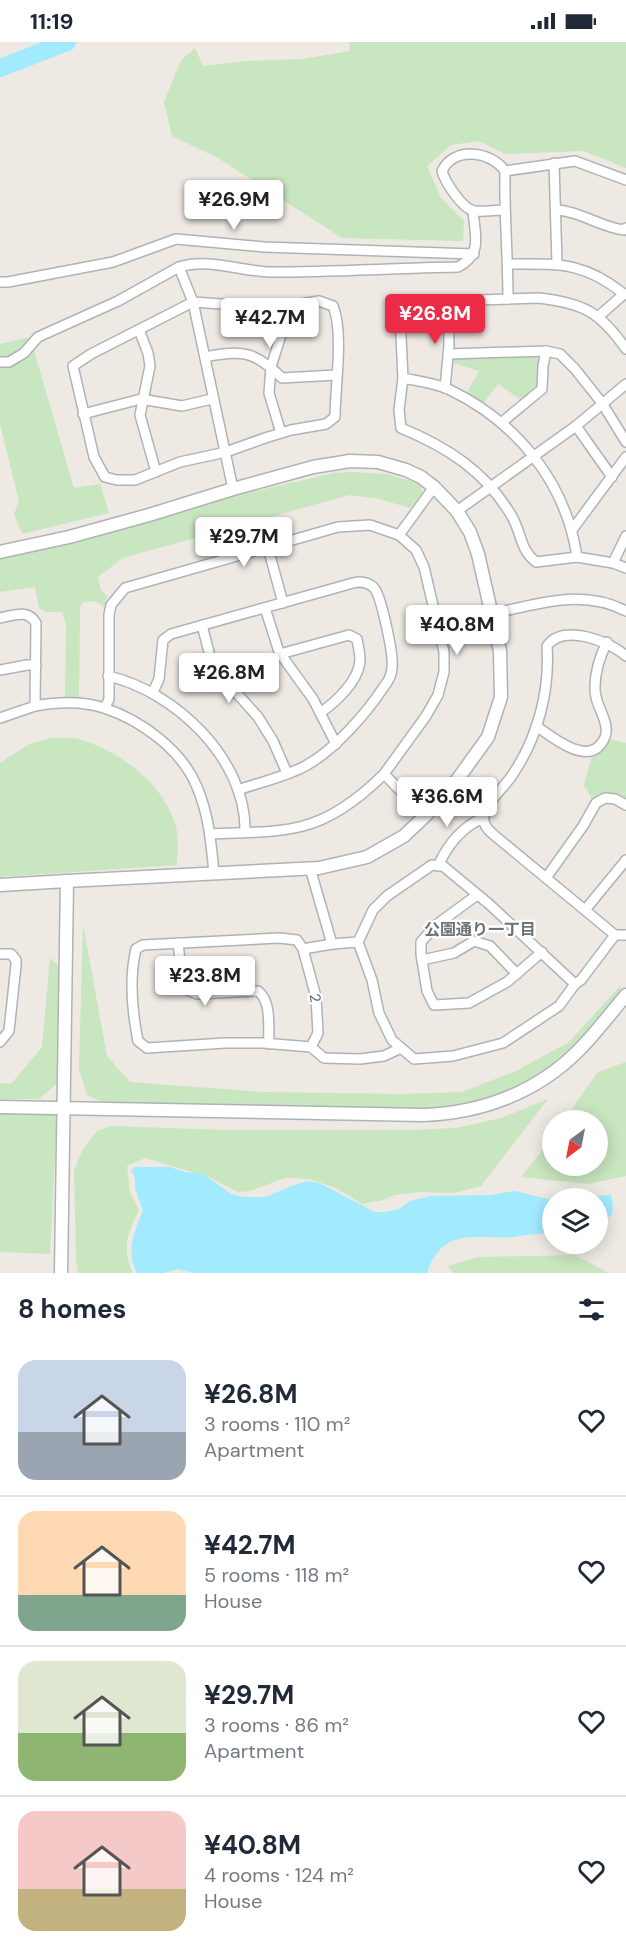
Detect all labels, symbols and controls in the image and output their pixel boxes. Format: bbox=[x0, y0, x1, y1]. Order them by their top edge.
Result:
text: 11:19 bbox=[30, 7, 74, 36]
pin: ¥26.9M bbox=[185, 180, 283, 231]
text: ¥26.9M bbox=[198, 186, 270, 212]
pin: ¥26.8M bbox=[386, 294, 484, 345]
pin: ¥42.7M bbox=[221, 298, 319, 349]
text: ¥26.8M bbox=[399, 300, 471, 326]
text: ¥42.7M bbox=[235, 304, 305, 330]
pin: ¥29.7M bbox=[195, 517, 293, 568]
text: ¥29.7M bbox=[209, 523, 279, 549]
pin: ¥40.8M bbox=[408, 605, 506, 656]
text: ¥40.8M bbox=[420, 611, 494, 637]
pin: ¥26.8M bbox=[180, 653, 278, 704]
text: ¥26.8M bbox=[193, 659, 265, 685]
pin: ¥36.6M bbox=[398, 777, 496, 828]
text: ¥36.6M bbox=[411, 783, 483, 809]
district label: 公園通り一丁目 bbox=[424, 919, 536, 940]
pin: ¥23.8M bbox=[156, 956, 254, 1007]
text: ¥23.8M bbox=[169, 962, 241, 988]
street label: 2 bbox=[304, 992, 326, 1004]
north arrow bbox=[542, 1110, 608, 1176]
map controls bbox=[542, 1110, 608, 1254]
button: layers bbox=[542, 1188, 608, 1254]
text: 8 homes bbox=[18, 1292, 126, 1326]
icon: filters bbox=[575, 1293, 608, 1326]
text: ¥26.8M bbox=[204, 1377, 298, 1411]
icon: home bbox=[66, 1384, 138, 1456]
icon: heart bbox=[575, 1404, 608, 1437]
text: 3 rooms · 110 m² bbox=[204, 1411, 350, 1437]
text: Apartment bbox=[204, 1437, 304, 1463]
text: ¥42.7M bbox=[204, 1528, 296, 1562]
icon: home bbox=[66, 1535, 138, 1607]
icon: heart bbox=[575, 1555, 608, 1588]
text: 5 rooms · 118 m² bbox=[204, 1562, 349, 1588]
text: House bbox=[204, 1588, 262, 1614]
text: ¥29.7M bbox=[204, 1678, 294, 1712]
icon: home bbox=[66, 1685, 138, 1757]
icon: heart bbox=[575, 1705, 608, 1738]
text: 3 rooms · 86 m² bbox=[204, 1712, 349, 1738]
text: Apartment bbox=[204, 1738, 304, 1764]
text: ¥40.8M bbox=[204, 1828, 301, 1862]
icon: home bbox=[66, 1835, 138, 1907]
icon: heart bbox=[575, 1855, 608, 1888]
text: 4 rooms · 124 m² bbox=[204, 1862, 354, 1888]
text: House bbox=[204, 1888, 262, 1914]

